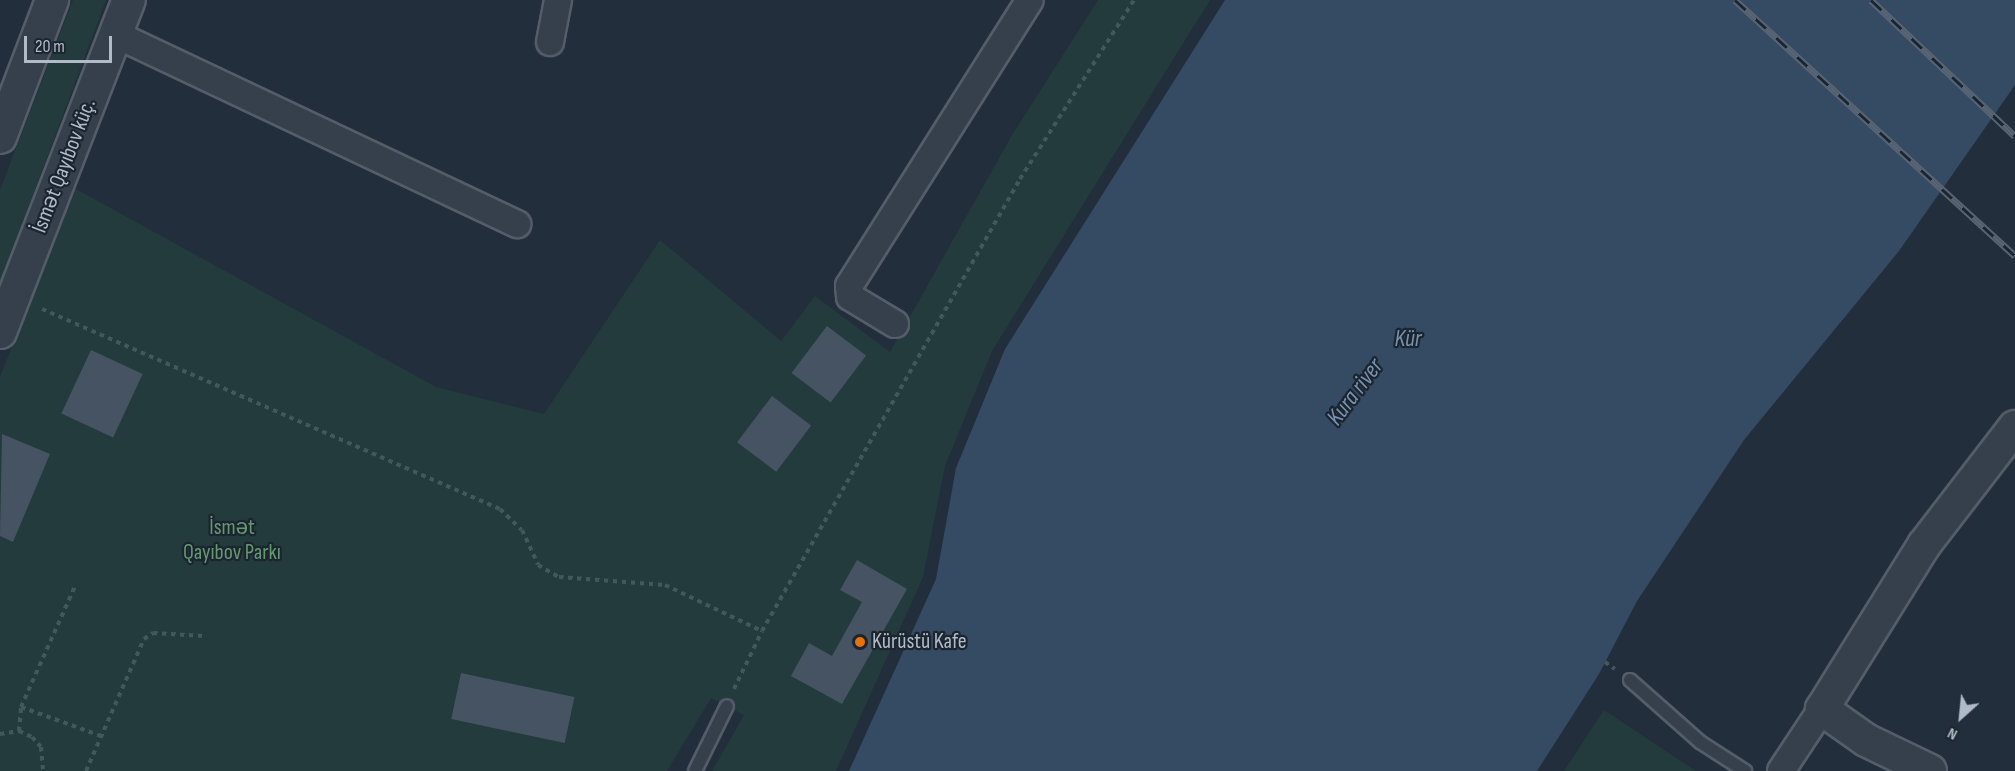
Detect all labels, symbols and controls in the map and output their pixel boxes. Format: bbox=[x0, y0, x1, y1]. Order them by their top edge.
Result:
scale bar bbox=[27, 24, 116, 62]
text: 20 m bbox=[35, 36, 65, 57]
street label: İsmət Qayıbov küç. bbox=[26, 95, 102, 237]
water label: Kür bbox=[1395, 325, 1421, 353]
water label: Kura river bbox=[1321, 353, 1389, 431]
park label: İsmət Qayıbov Parkı bbox=[183, 514, 281, 566]
place label: Kürüstü Kafe bbox=[872, 629, 967, 655]
marker: Kürüstü Kafe bbox=[853, 635, 867, 649]
north arrow bbox=[1931, 687, 1991, 747]
text: N bbox=[1944, 723, 1961, 744]

